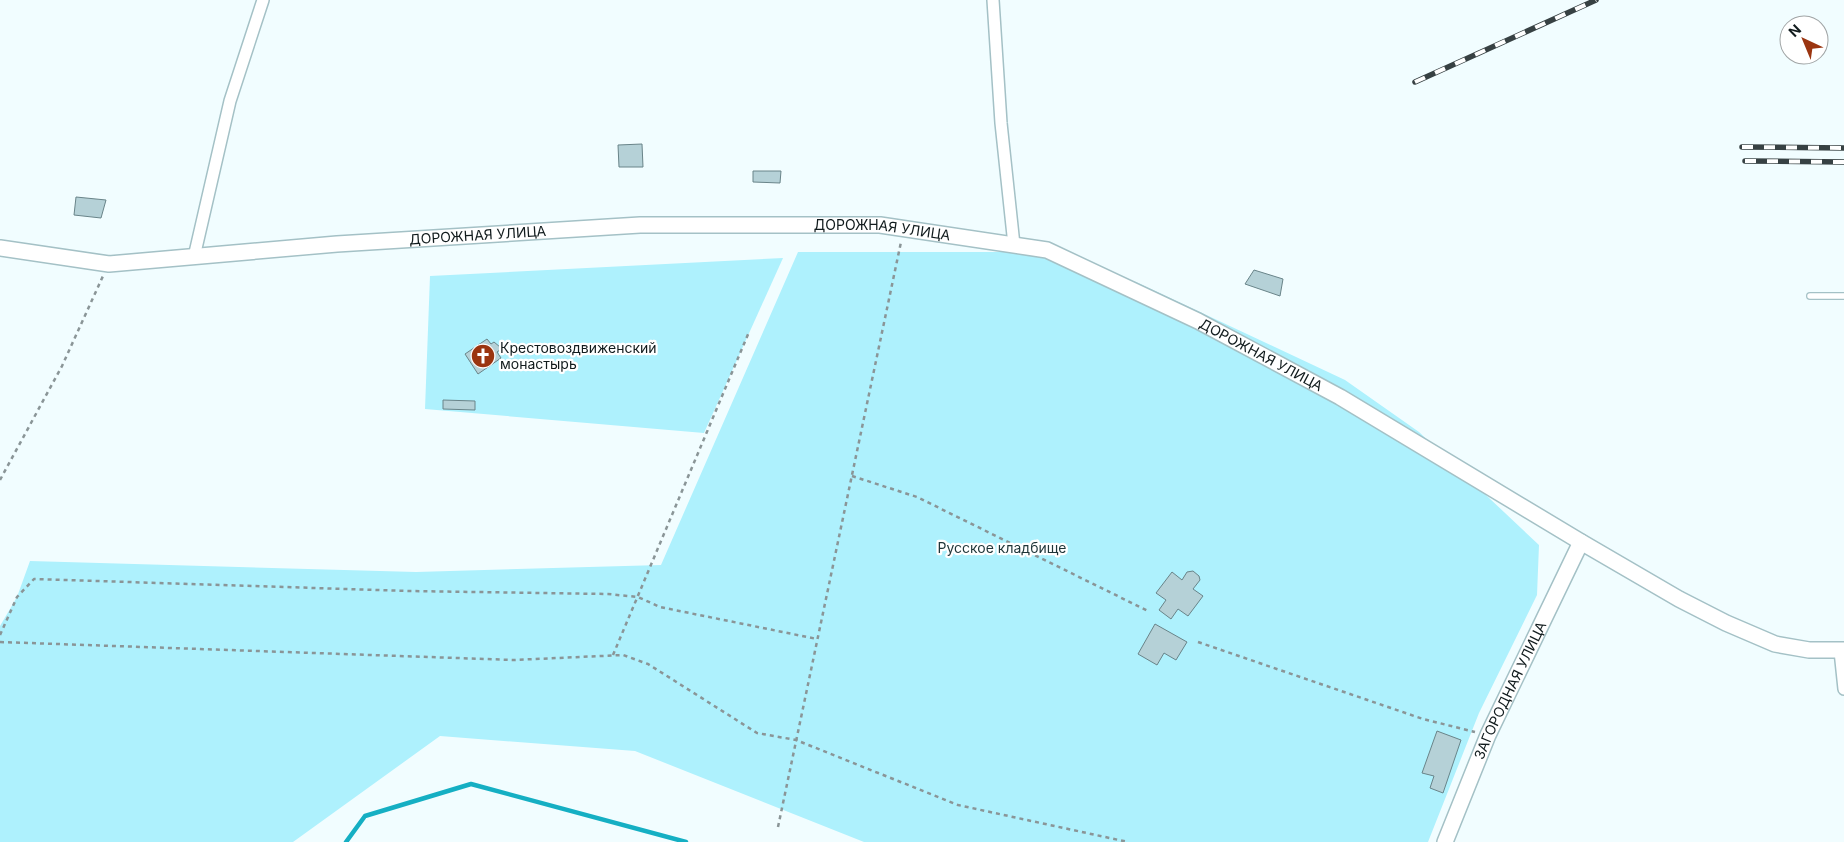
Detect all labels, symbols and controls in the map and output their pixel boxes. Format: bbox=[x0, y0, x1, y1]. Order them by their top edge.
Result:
north arrow bbox=[1779, 15, 1829, 65]
text: N bbox=[1785, 20, 1804, 40]
street label: ДОРОЖНАЯ УЛИЦА bbox=[814, 216, 952, 243]
street label: ДОРОЖНАЯ УЛИЦА bbox=[409, 222, 547, 247]
street label: ДОРОЖНАЯ УЛИЦА bbox=[1197, 314, 1326, 394]
place label: Крестовоздвиженский монастырь bbox=[500, 339, 657, 372]
church icon: Крестовоздвиженский монастырь bbox=[470, 343, 496, 369]
park label: Русское кладбище bbox=[938, 539, 1066, 556]
street label: ЗАГОРОДНАЯ УЛИЦА bbox=[1470, 618, 1550, 762]

